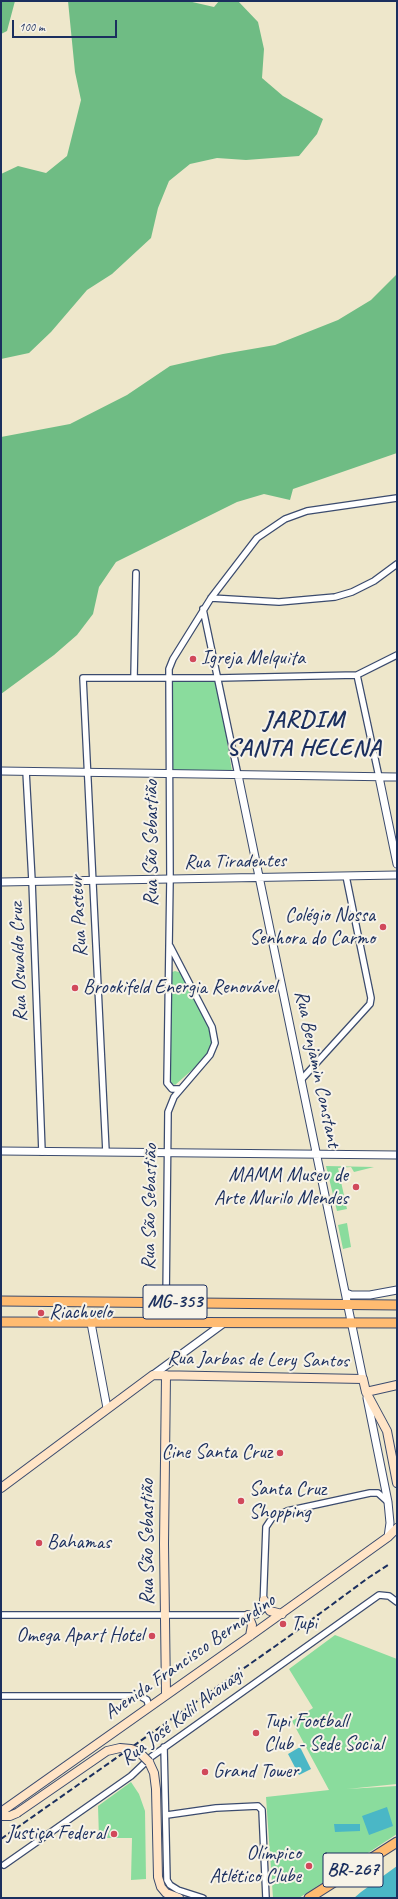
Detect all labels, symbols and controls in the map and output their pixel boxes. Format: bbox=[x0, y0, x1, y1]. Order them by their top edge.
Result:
scale bar bbox=[14, 12, 119, 38]
text: 100 m bbox=[19, 19, 45, 35]
place label: Igreja Melquita bbox=[201, 647, 305, 671]
marker: Igreja Melquita bbox=[188, 654, 198, 664]
district label: JARDIM SANTA HELENA bbox=[228, 707, 380, 763]
street label: Rua São Sebastião bbox=[140, 780, 164, 906]
street label: Rua Tiradentes bbox=[184, 849, 286, 875]
street label: Rua Pasteur bbox=[65, 874, 93, 958]
street label: Rua Oswaldo Cruz bbox=[5, 902, 33, 1022]
place label: Colégio Nossa Senhora do Carmo bbox=[249, 904, 375, 951]
marker: Colégio Nossa Senhora do Carmo bbox=[378, 922, 388, 932]
place label: Brookifeld Energia Renovável bbox=[83, 976, 276, 1000]
marker: Brookifeld Energia Renovável bbox=[70, 983, 80, 993]
street label: Rua Benjamin Constant bbox=[289, 988, 345, 1150]
street label: Rua São Sebastião bbox=[137, 1144, 163, 1270]
place label: MAMM Museu de Arte Murilo Mendes bbox=[214, 1164, 348, 1211]
marker: MAMM Museu de Arte Murilo Mendes bbox=[351, 1182, 361, 1192]
road number: MG-353 bbox=[143, 1285, 207, 1319]
place label: Riachuelo bbox=[49, 1301, 112, 1325]
marker: Riachuelo bbox=[36, 1308, 46, 1318]
street label: Rua Jarbas de Lery Santos bbox=[167, 1346, 349, 1374]
place label: Cine Santa Cruz bbox=[161, 1441, 272, 1465]
marker: Cine Santa Cruz bbox=[275, 1448, 285, 1458]
place label: Santa Cruz Shopping bbox=[249, 1478, 326, 1525]
street label: Rua São Sebastião bbox=[136, 1479, 160, 1605]
marker: Santa Cruz Shopping bbox=[236, 1496, 246, 1506]
place label: Bahamas bbox=[47, 1531, 111, 1555]
marker: Bahamas bbox=[34, 1538, 44, 1548]
street label: Avenida Francisco Bernardino bbox=[100, 1589, 280, 1725]
place label: Tupi bbox=[291, 1612, 317, 1636]
marker: Tupi bbox=[278, 1619, 288, 1629]
place label: Omega Apart Hotel bbox=[16, 1624, 144, 1648]
marker: Omega Apart Hotel bbox=[147, 1631, 157, 1641]
street label: Rua José Kalil Ahouagi bbox=[116, 1663, 248, 1771]
place label: Tupi Football Club - Sede Social bbox=[264, 1710, 383, 1757]
marker: Tupi Football Club - Sede Social bbox=[251, 1728, 261, 1738]
place label: Grand Tower bbox=[213, 1760, 299, 1784]
marker: Grand Tower bbox=[200, 1767, 210, 1777]
place label: Justiça Federal bbox=[7, 1822, 106, 1846]
marker: Justiça Federal bbox=[109, 1829, 119, 1839]
place label: Olímpico Atlético Clube bbox=[210, 1842, 301, 1889]
road number: BR-267 bbox=[323, 1853, 383, 1887]
marker: Olímpico Atlético Clube bbox=[304, 1861, 314, 1871]

